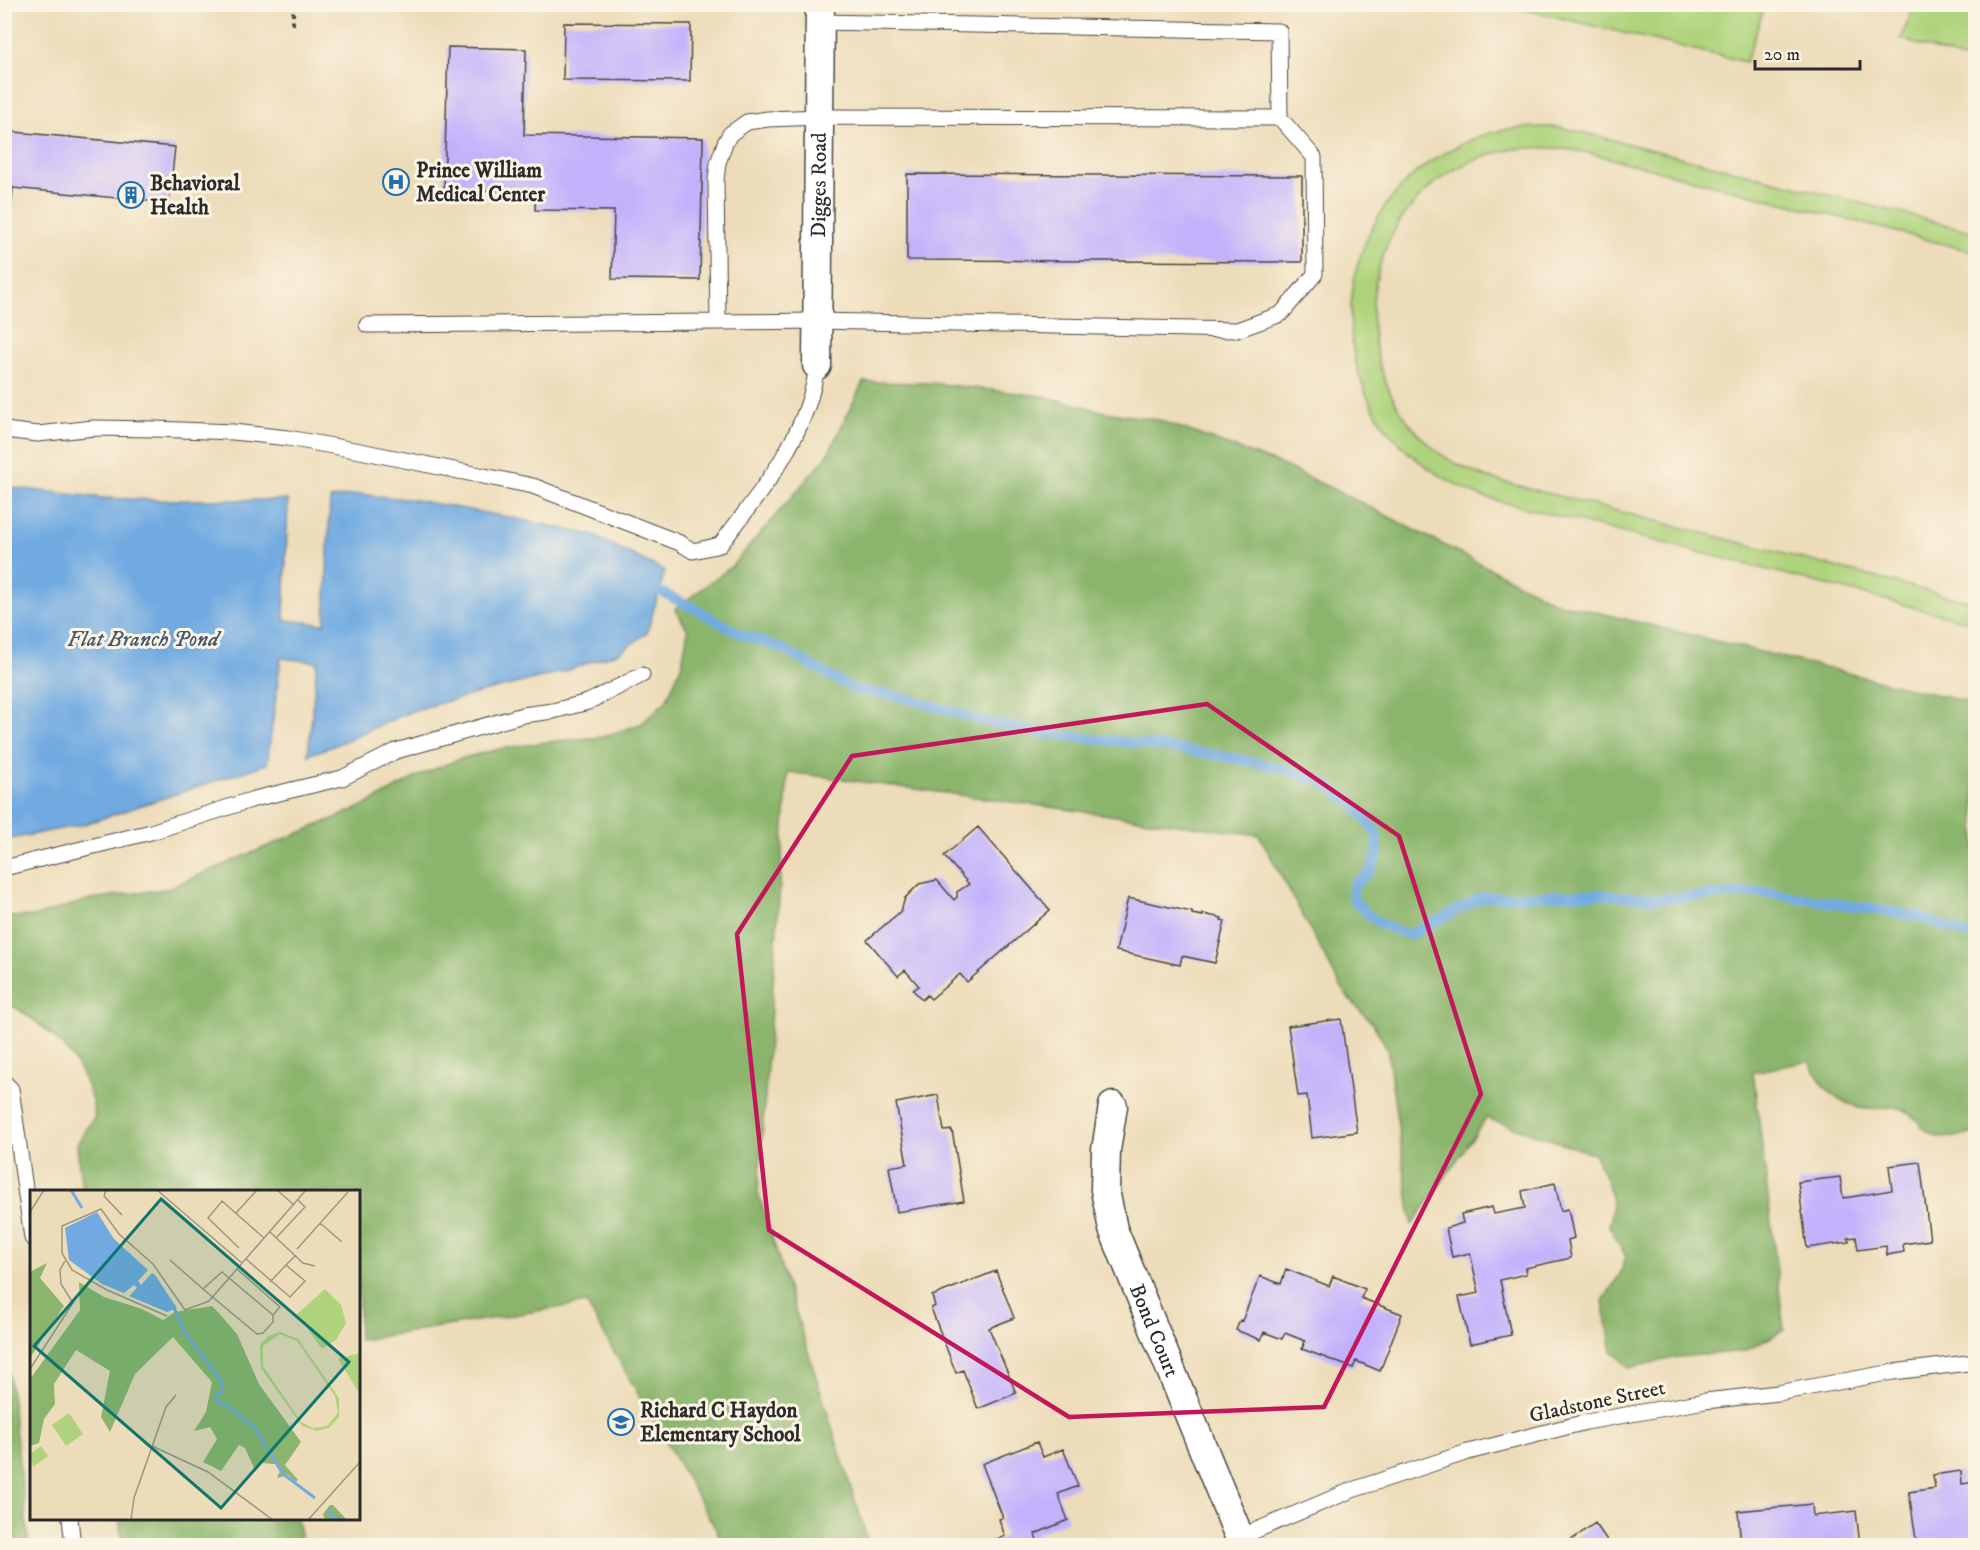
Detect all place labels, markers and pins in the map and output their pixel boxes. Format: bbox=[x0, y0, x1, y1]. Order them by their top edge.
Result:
place label: Prince William Medical Center bbox=[416, 158, 546, 208]
hospital icon: Prince William Medical Center bbox=[381, 167, 411, 197]
place label: Behavioral Health bbox=[150, 171, 240, 221]
building icon: Behavioral Health bbox=[116, 180, 146, 210]
place label: Richard C Haydon Elementary School bbox=[640, 1398, 801, 1448]
school or university icon: Richard C Haydon Elementary School bbox=[606, 1407, 636, 1437]

